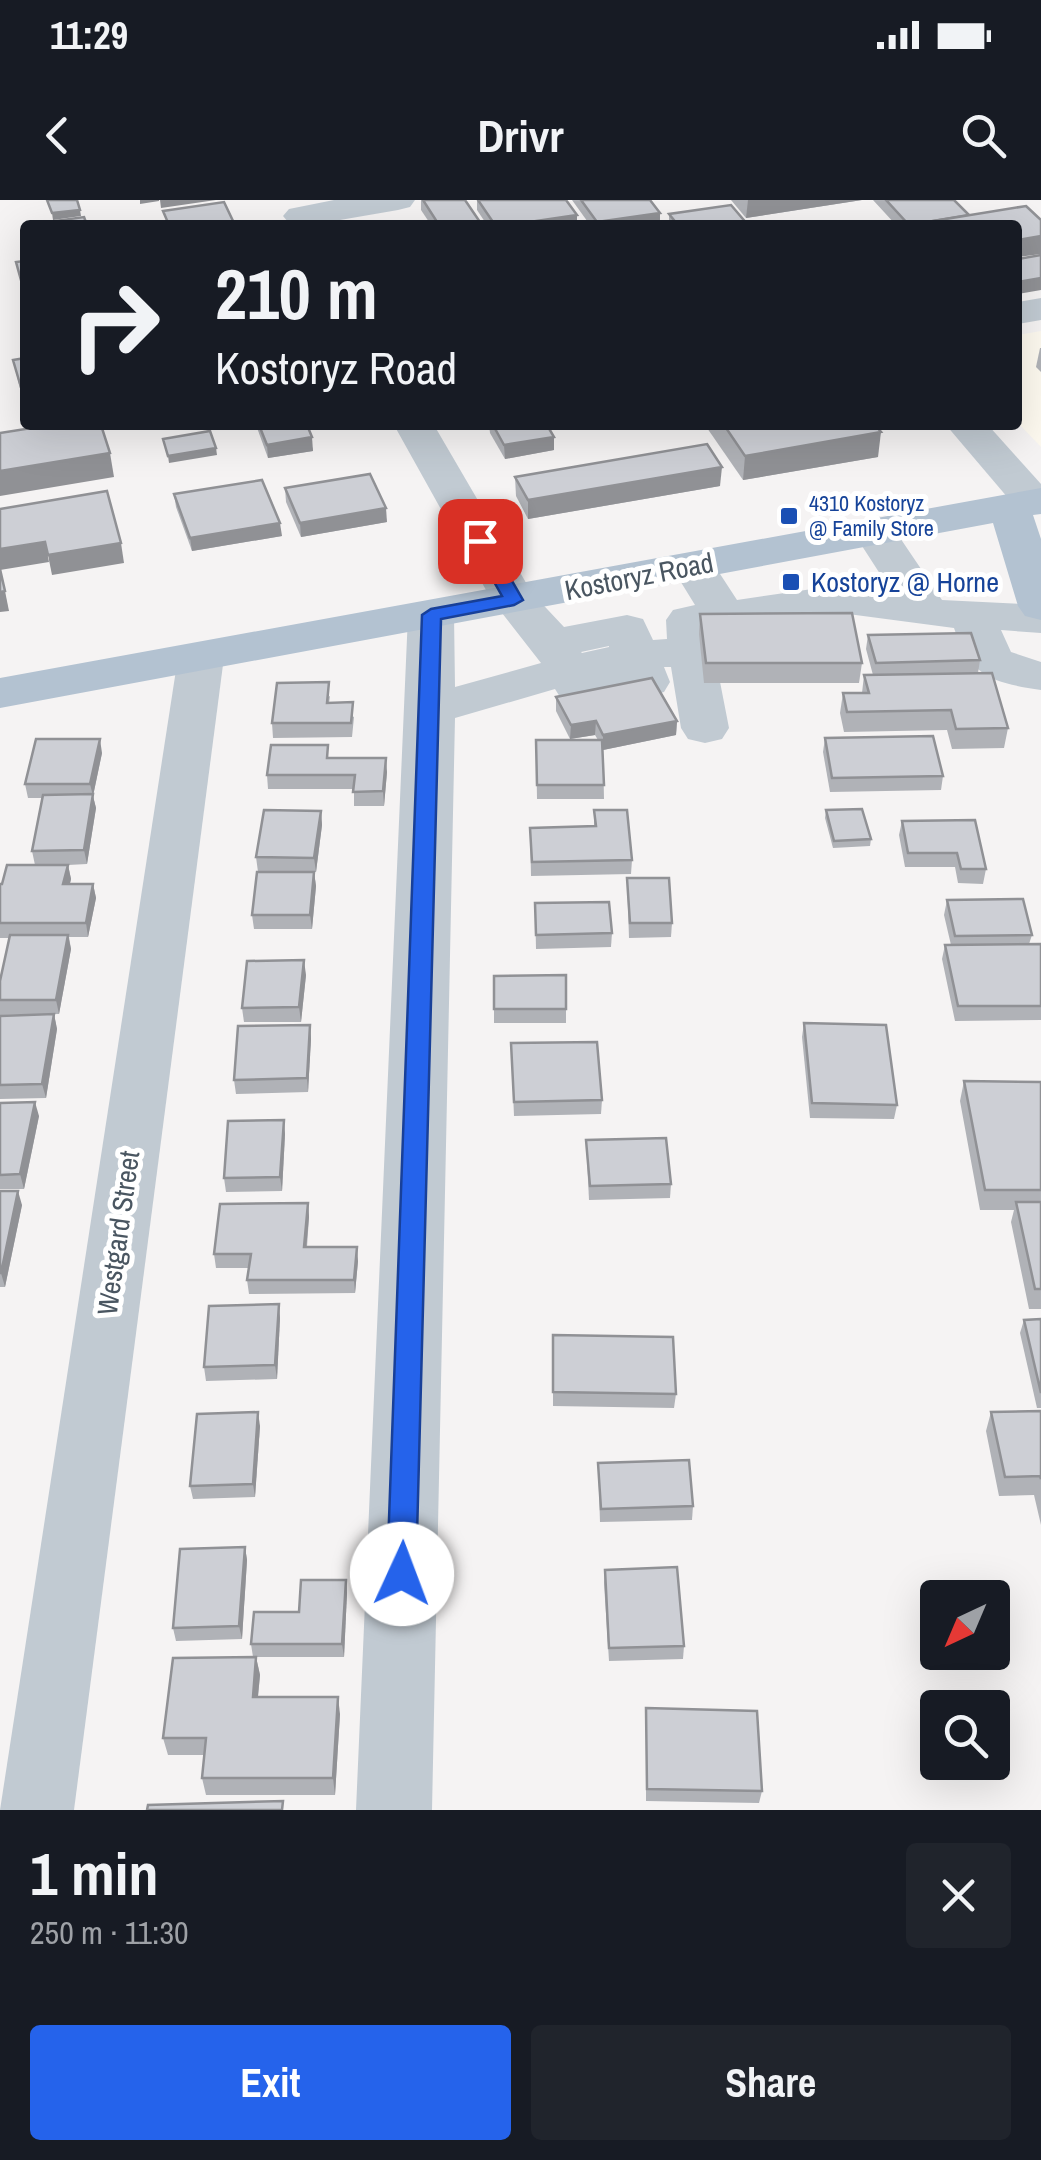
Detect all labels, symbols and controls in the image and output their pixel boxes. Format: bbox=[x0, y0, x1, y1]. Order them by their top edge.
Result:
text: 11:29 bbox=[50, 10, 128, 61]
text: Drivr bbox=[477, 105, 564, 166]
icon: back bbox=[30, 108, 85, 163]
icon: search bbox=[956, 108, 1011, 163]
text: 210 m bbox=[215, 247, 378, 341]
icon: right bbox=[50, 260, 180, 390]
text: Kostoryz Road bbox=[215, 337, 457, 398]
place label: 4310 Kostoryz @ Family Store bbox=[809, 488, 934, 543]
pin bbox=[438, 499, 523, 584]
marker: 4310 Kostoryz @ Family Store bbox=[778, 505, 800, 527]
icon: arrive bbox=[453, 514, 508, 569]
street label: Kostoryz Road bbox=[561, 543, 717, 609]
place label: Kostoryz @ Horne bbox=[811, 563, 999, 601]
marker: Kostoryz @ Horne bbox=[780, 571, 802, 593]
street label: Westgard Street bbox=[88, 1148, 148, 1318]
position arrow bbox=[350, 1522, 454, 1626]
north arrow bbox=[920, 1580, 1010, 1670]
map controls bbox=[920, 1580, 1010, 1780]
button: search bbox=[920, 1690, 1010, 1780]
text: 1 min bbox=[30, 1833, 159, 1914]
button: close bbox=[906, 1843, 1011, 1948]
text: 250 m · 11:30 bbox=[30, 1911, 189, 1954]
button: Exit bbox=[30, 2025, 511, 2140]
button: Share bbox=[531, 2025, 1011, 2140]

